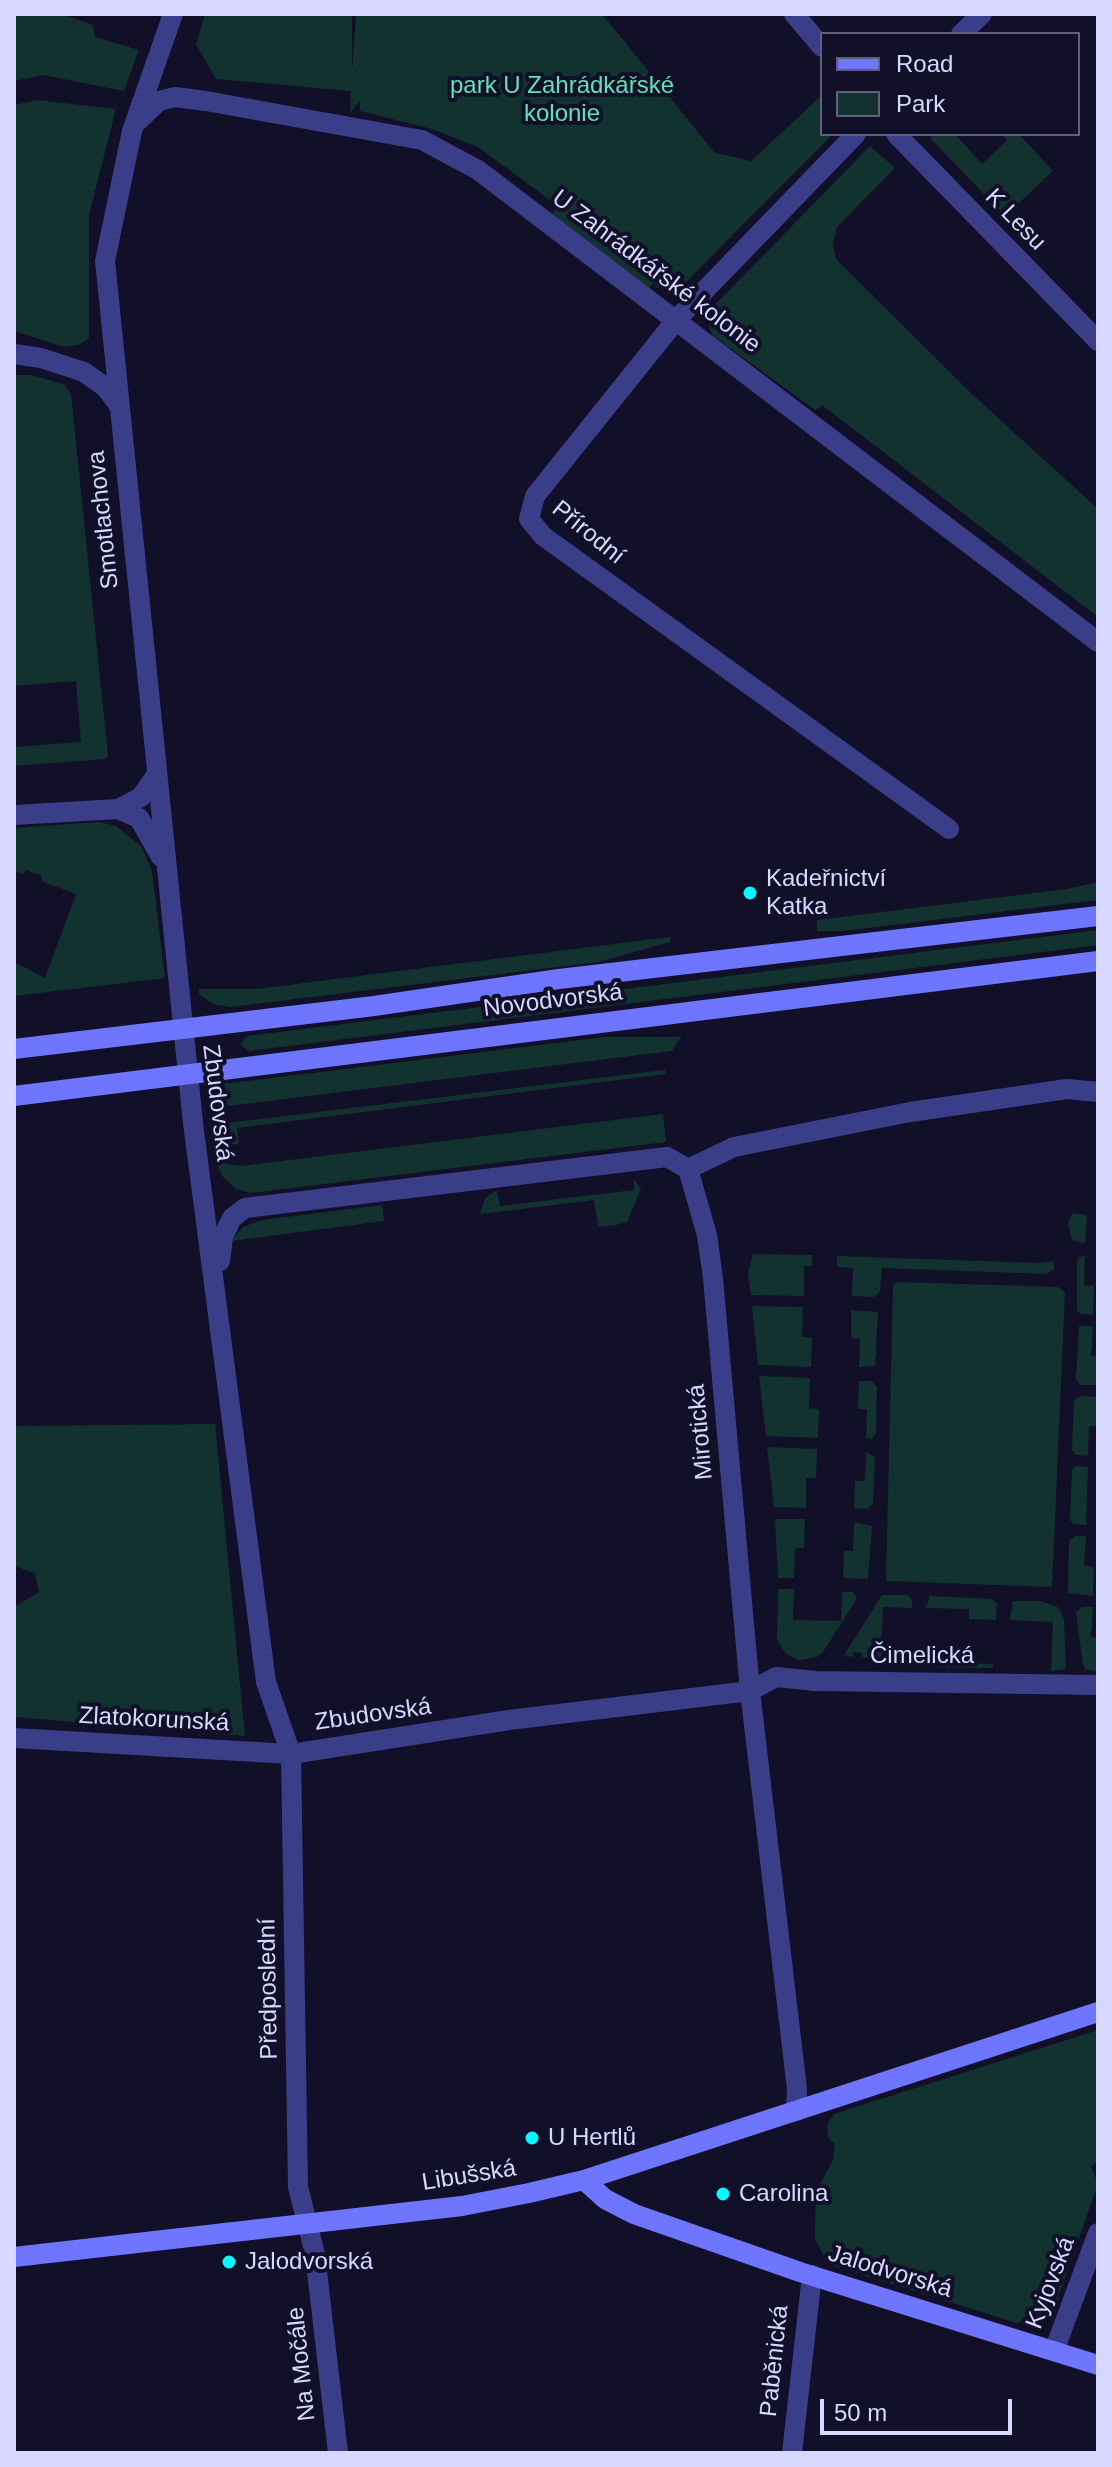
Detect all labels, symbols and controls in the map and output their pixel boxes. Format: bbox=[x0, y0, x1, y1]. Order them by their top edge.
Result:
legend bbox=[820, 32, 1080, 136]
text: Road bbox=[896, 50, 953, 77]
park label: park U Zahrádkářské kolonie bbox=[450, 72, 674, 128]
text: Park bbox=[896, 90, 945, 117]
street label: K Lesu bbox=[979, 183, 1051, 257]
street label: U Zahrádkářské kolonie bbox=[546, 184, 766, 360]
street label: Smotlachova bbox=[82, 450, 126, 590]
street label: Přírodní bbox=[546, 495, 630, 571]
place label: Kadeřnictví Katka bbox=[766, 865, 886, 921]
marker: Kadeřnictví Katka bbox=[741, 884, 759, 902]
street label: Novodvorská bbox=[482, 978, 624, 1024]
street label: Zbudovská bbox=[196, 1043, 238, 1163]
street label: Mirotická bbox=[682, 1383, 720, 1481]
street label: Čimelická bbox=[870, 1642, 974, 1670]
street label: Zbudovská bbox=[313, 1693, 433, 1737]
street label: Zlatokorunská bbox=[78, 1702, 230, 1738]
street label: Předposlední bbox=[253, 1918, 285, 2060]
place label: U Hertlů bbox=[548, 2124, 636, 2152]
marker: U Hertlů bbox=[523, 2129, 541, 2147]
street label: Libušská bbox=[420, 2154, 518, 2198]
place label: Carolina bbox=[739, 2180, 828, 2208]
marker: Carolina bbox=[714, 2185, 732, 2203]
street label: Kyjovská bbox=[1020, 2233, 1082, 2333]
street label: Jalodvorská bbox=[825, 2240, 955, 2304]
place label: Jalodvorská bbox=[245, 2248, 373, 2276]
marker: Jalodvorská bbox=[220, 2253, 238, 2271]
street label: Paběnická bbox=[755, 2304, 795, 2418]
street label: Na Močále bbox=[282, 2305, 322, 2423]
scale bar bbox=[824, 2383, 1016, 2433]
text: 50 m bbox=[834, 2399, 887, 2426]

